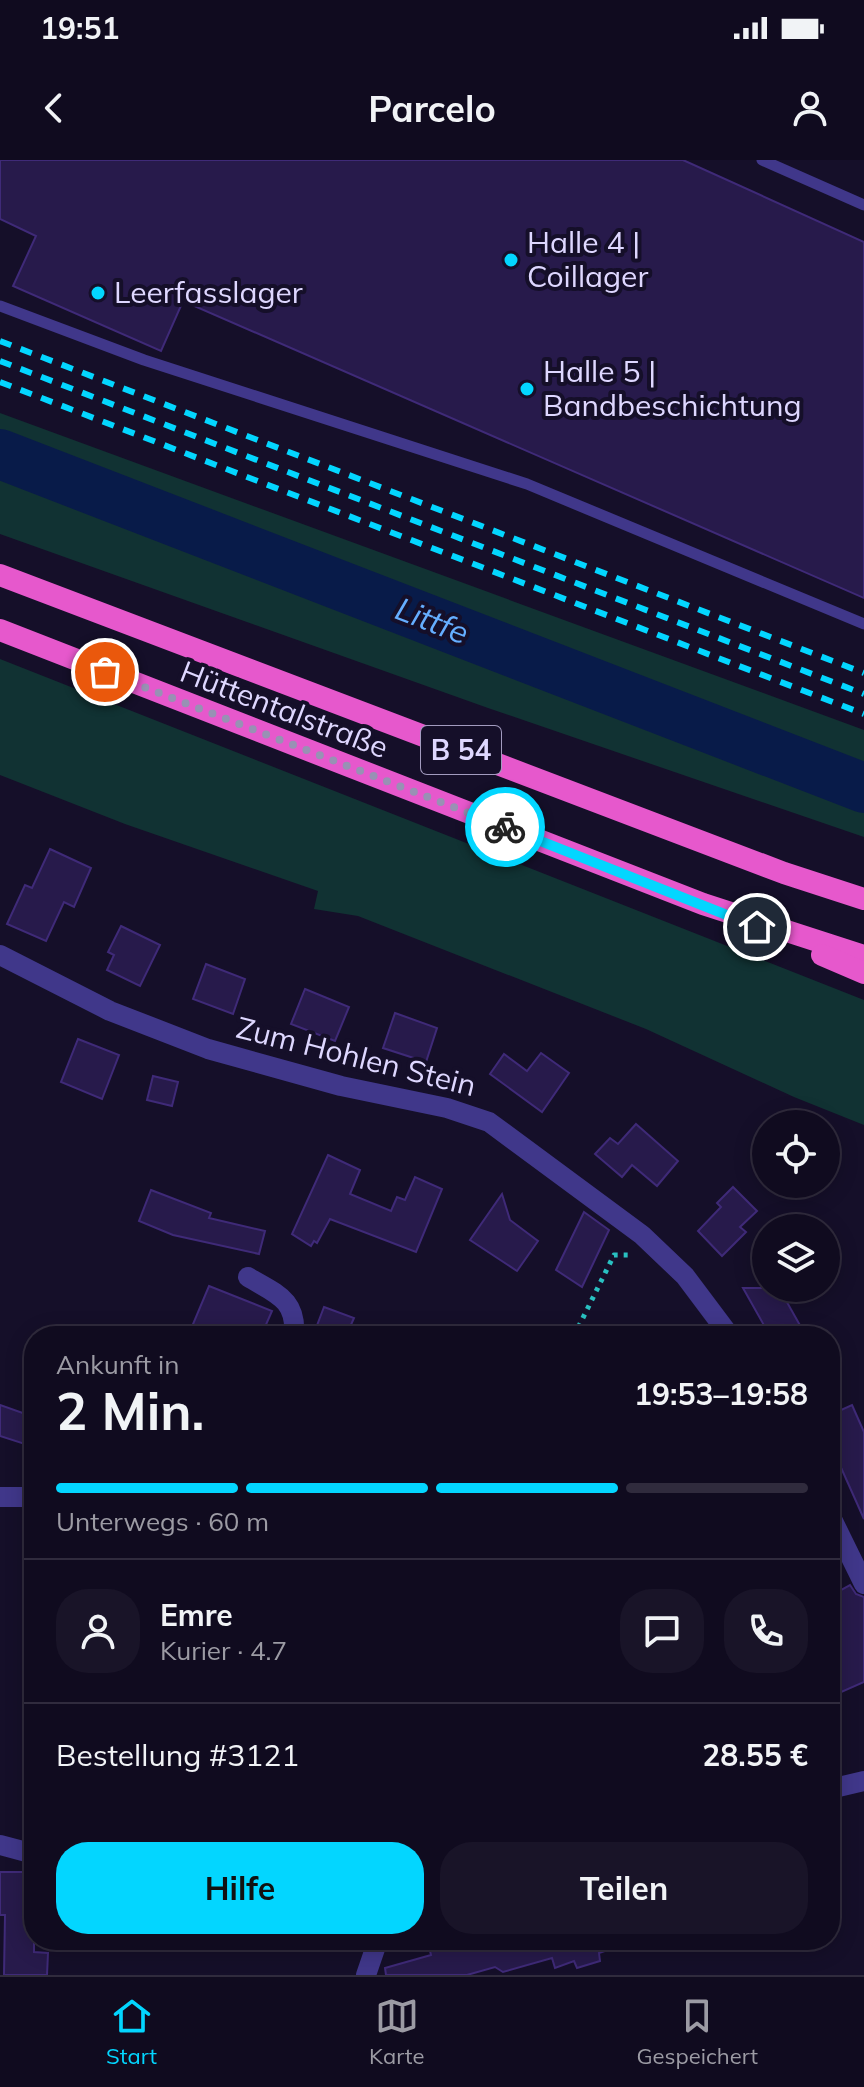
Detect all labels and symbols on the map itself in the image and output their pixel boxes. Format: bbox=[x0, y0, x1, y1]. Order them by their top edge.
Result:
place label: Halle 4 | Coillager bbox=[527, 223, 648, 295]
marker: Halle 4 | Coillager bbox=[502, 251, 520, 269]
place label: Leerfasslager bbox=[114, 273, 303, 311]
marker: Leerfasslager bbox=[89, 284, 107, 302]
place label: Halle 5 | Bandbeschichtung bbox=[543, 352, 802, 424]
marker: Halle 5 | Bandbeschichtung bbox=[518, 380, 536, 398]
water label: Littfe bbox=[390, 588, 474, 652]
pin bbox=[71, 638, 139, 706]
street label: Hüttentalstraße bbox=[175, 652, 394, 766]
road number: B 54 bbox=[421, 726, 501, 774]
courier bbox=[465, 787, 545, 867]
pin bbox=[723, 893, 791, 961]
street label: Zum Hohlen Stein bbox=[232, 1008, 480, 1104]

